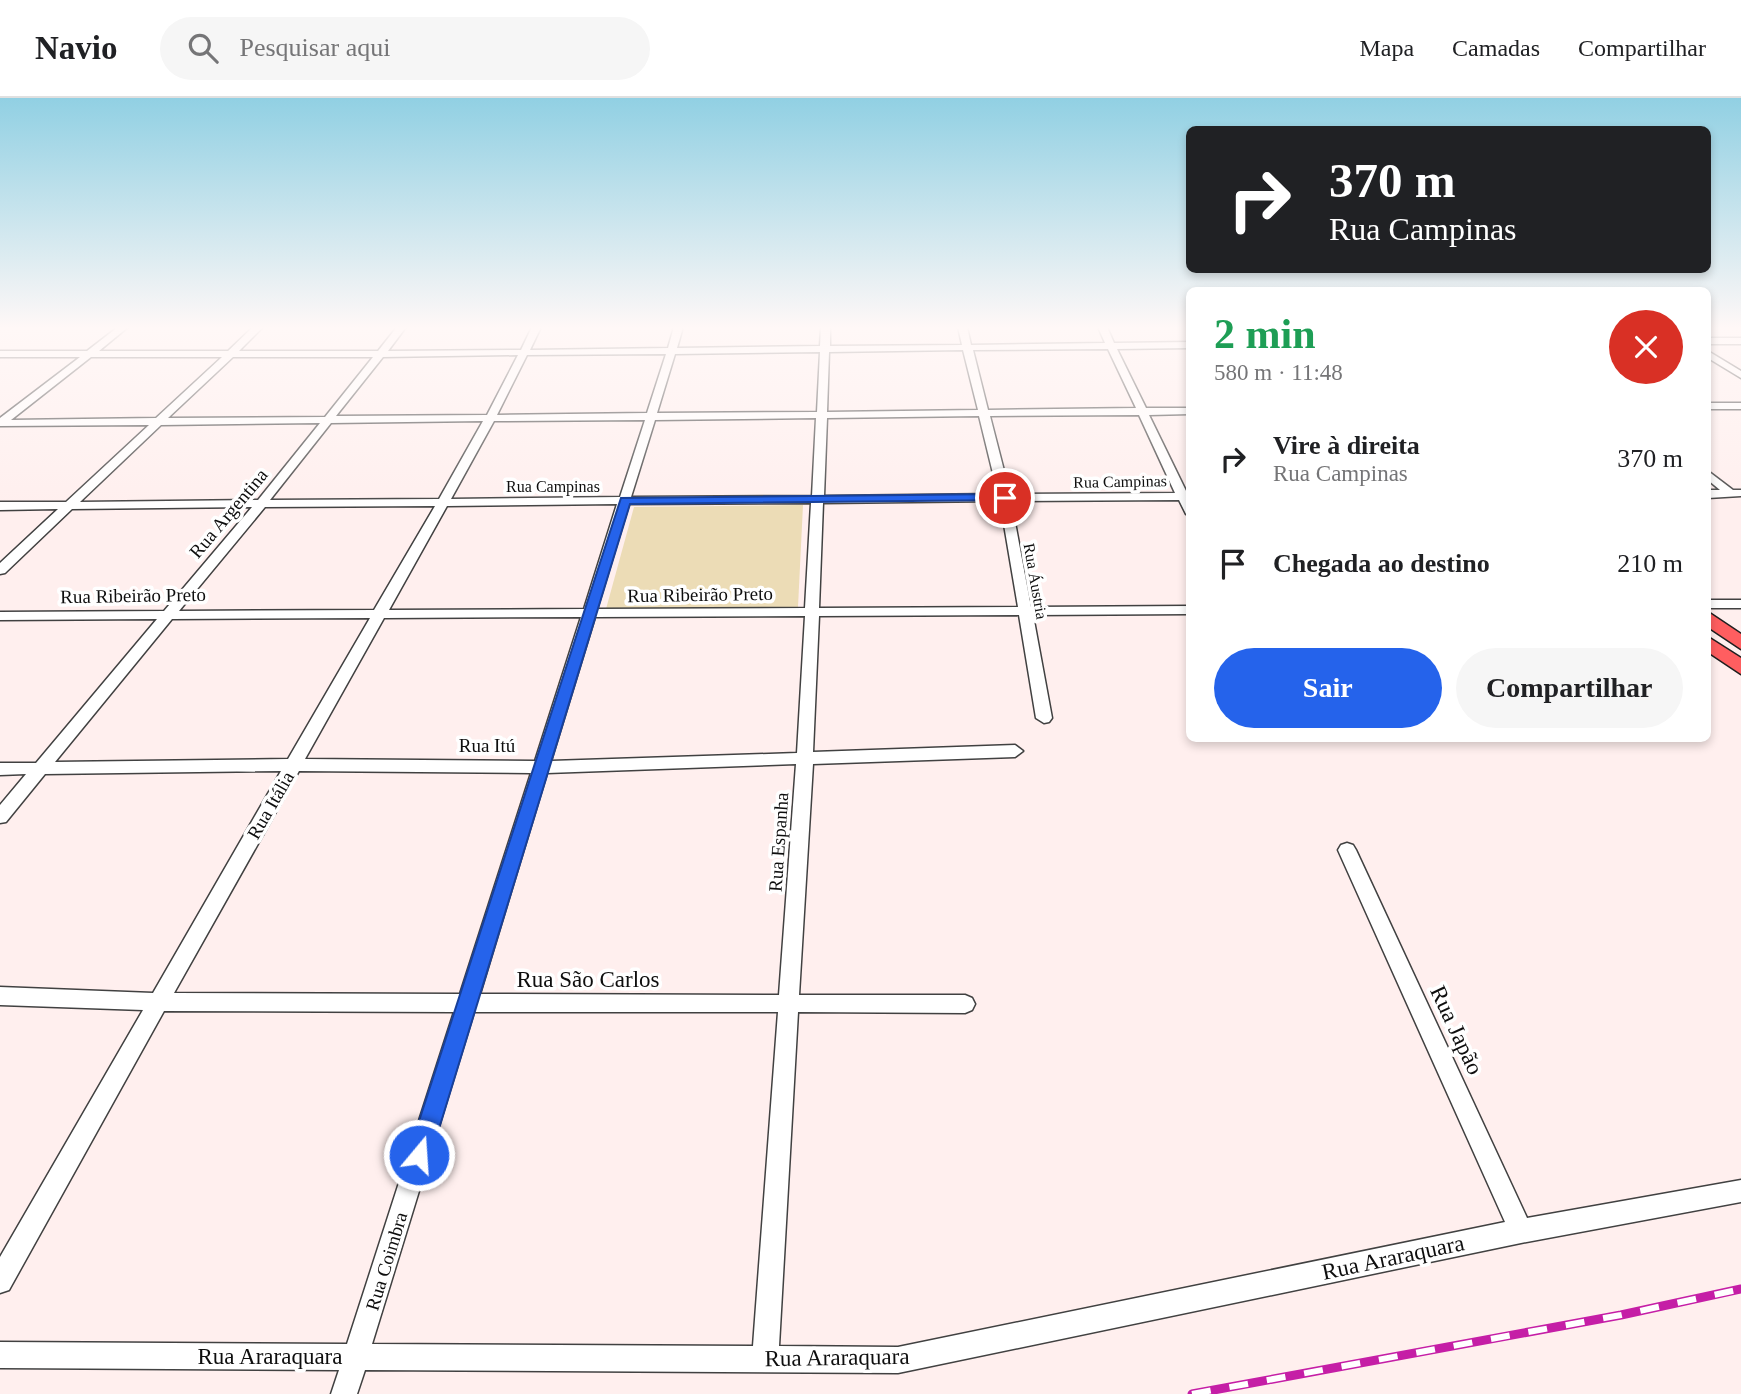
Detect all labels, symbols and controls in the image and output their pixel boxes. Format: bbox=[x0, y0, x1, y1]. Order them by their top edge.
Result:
search box bbox=[160, 17, 650, 80]
icon: search bbox=[184, 29, 222, 67]
text: Navio bbox=[35, 30, 118, 66]
text: Pesquisar aqui bbox=[240, 33, 390, 62]
text: Mapa bbox=[1359, 35, 1414, 61]
text: Camadas bbox=[1452, 35, 1540, 61]
text: Compartilhar bbox=[1578, 35, 1706, 61]
text: 370 m bbox=[1329, 153, 1456, 208]
icon: right bbox=[1214, 154, 1305, 245]
text: Rua Campinas bbox=[1329, 211, 1517, 247]
button: close bbox=[1609, 310, 1683, 384]
text: 2 min bbox=[1214, 311, 1316, 357]
text: 580 m · 11:48 bbox=[1214, 360, 1343, 385]
text: Vire à direita bbox=[1273, 431, 1420, 460]
icon: right bbox=[1214, 440, 1252, 478]
text: 370 m bbox=[1617, 444, 1683, 473]
text: Rua Campinas bbox=[1273, 461, 1408, 486]
street label: Rua Argentina bbox=[185, 464, 272, 562]
pin bbox=[975, 468, 1035, 528]
street label: Rua Campinas bbox=[1073, 472, 1167, 492]
street label: Rua Campinas bbox=[506, 478, 600, 496]
icon: arrive bbox=[986, 479, 1024, 517]
street label: Rua Áustria bbox=[1020, 542, 1052, 620]
icon: arrive bbox=[1214, 545, 1252, 583]
text: Chegada ao destino bbox=[1273, 549, 1490, 578]
text: 210 m bbox=[1617, 549, 1683, 578]
street label: Rua Ribeirão Preto bbox=[627, 583, 773, 606]
street label: Rua Ribeirão Preto bbox=[60, 584, 206, 607]
button: Sair bbox=[1214, 648, 1442, 728]
button: Compartilhar bbox=[1456, 648, 1683, 728]
street label: Rua Itú bbox=[459, 735, 516, 756]
street label: Rua Itália bbox=[243, 767, 298, 843]
street label: Rua Espanha bbox=[765, 791, 792, 893]
street label: Rua São Carlos bbox=[516, 967, 660, 992]
street label: Rua Japão bbox=[1425, 982, 1488, 1079]
position arrow bbox=[382, 1118, 456, 1192]
street label: Rua Coimbra bbox=[362, 1209, 412, 1313]
street label: Rua Araraquara bbox=[1320, 1230, 1467, 1285]
street label: Rua Araraquara bbox=[198, 1344, 342, 1369]
street label: Rua Araraquara bbox=[764, 1344, 910, 1371]

